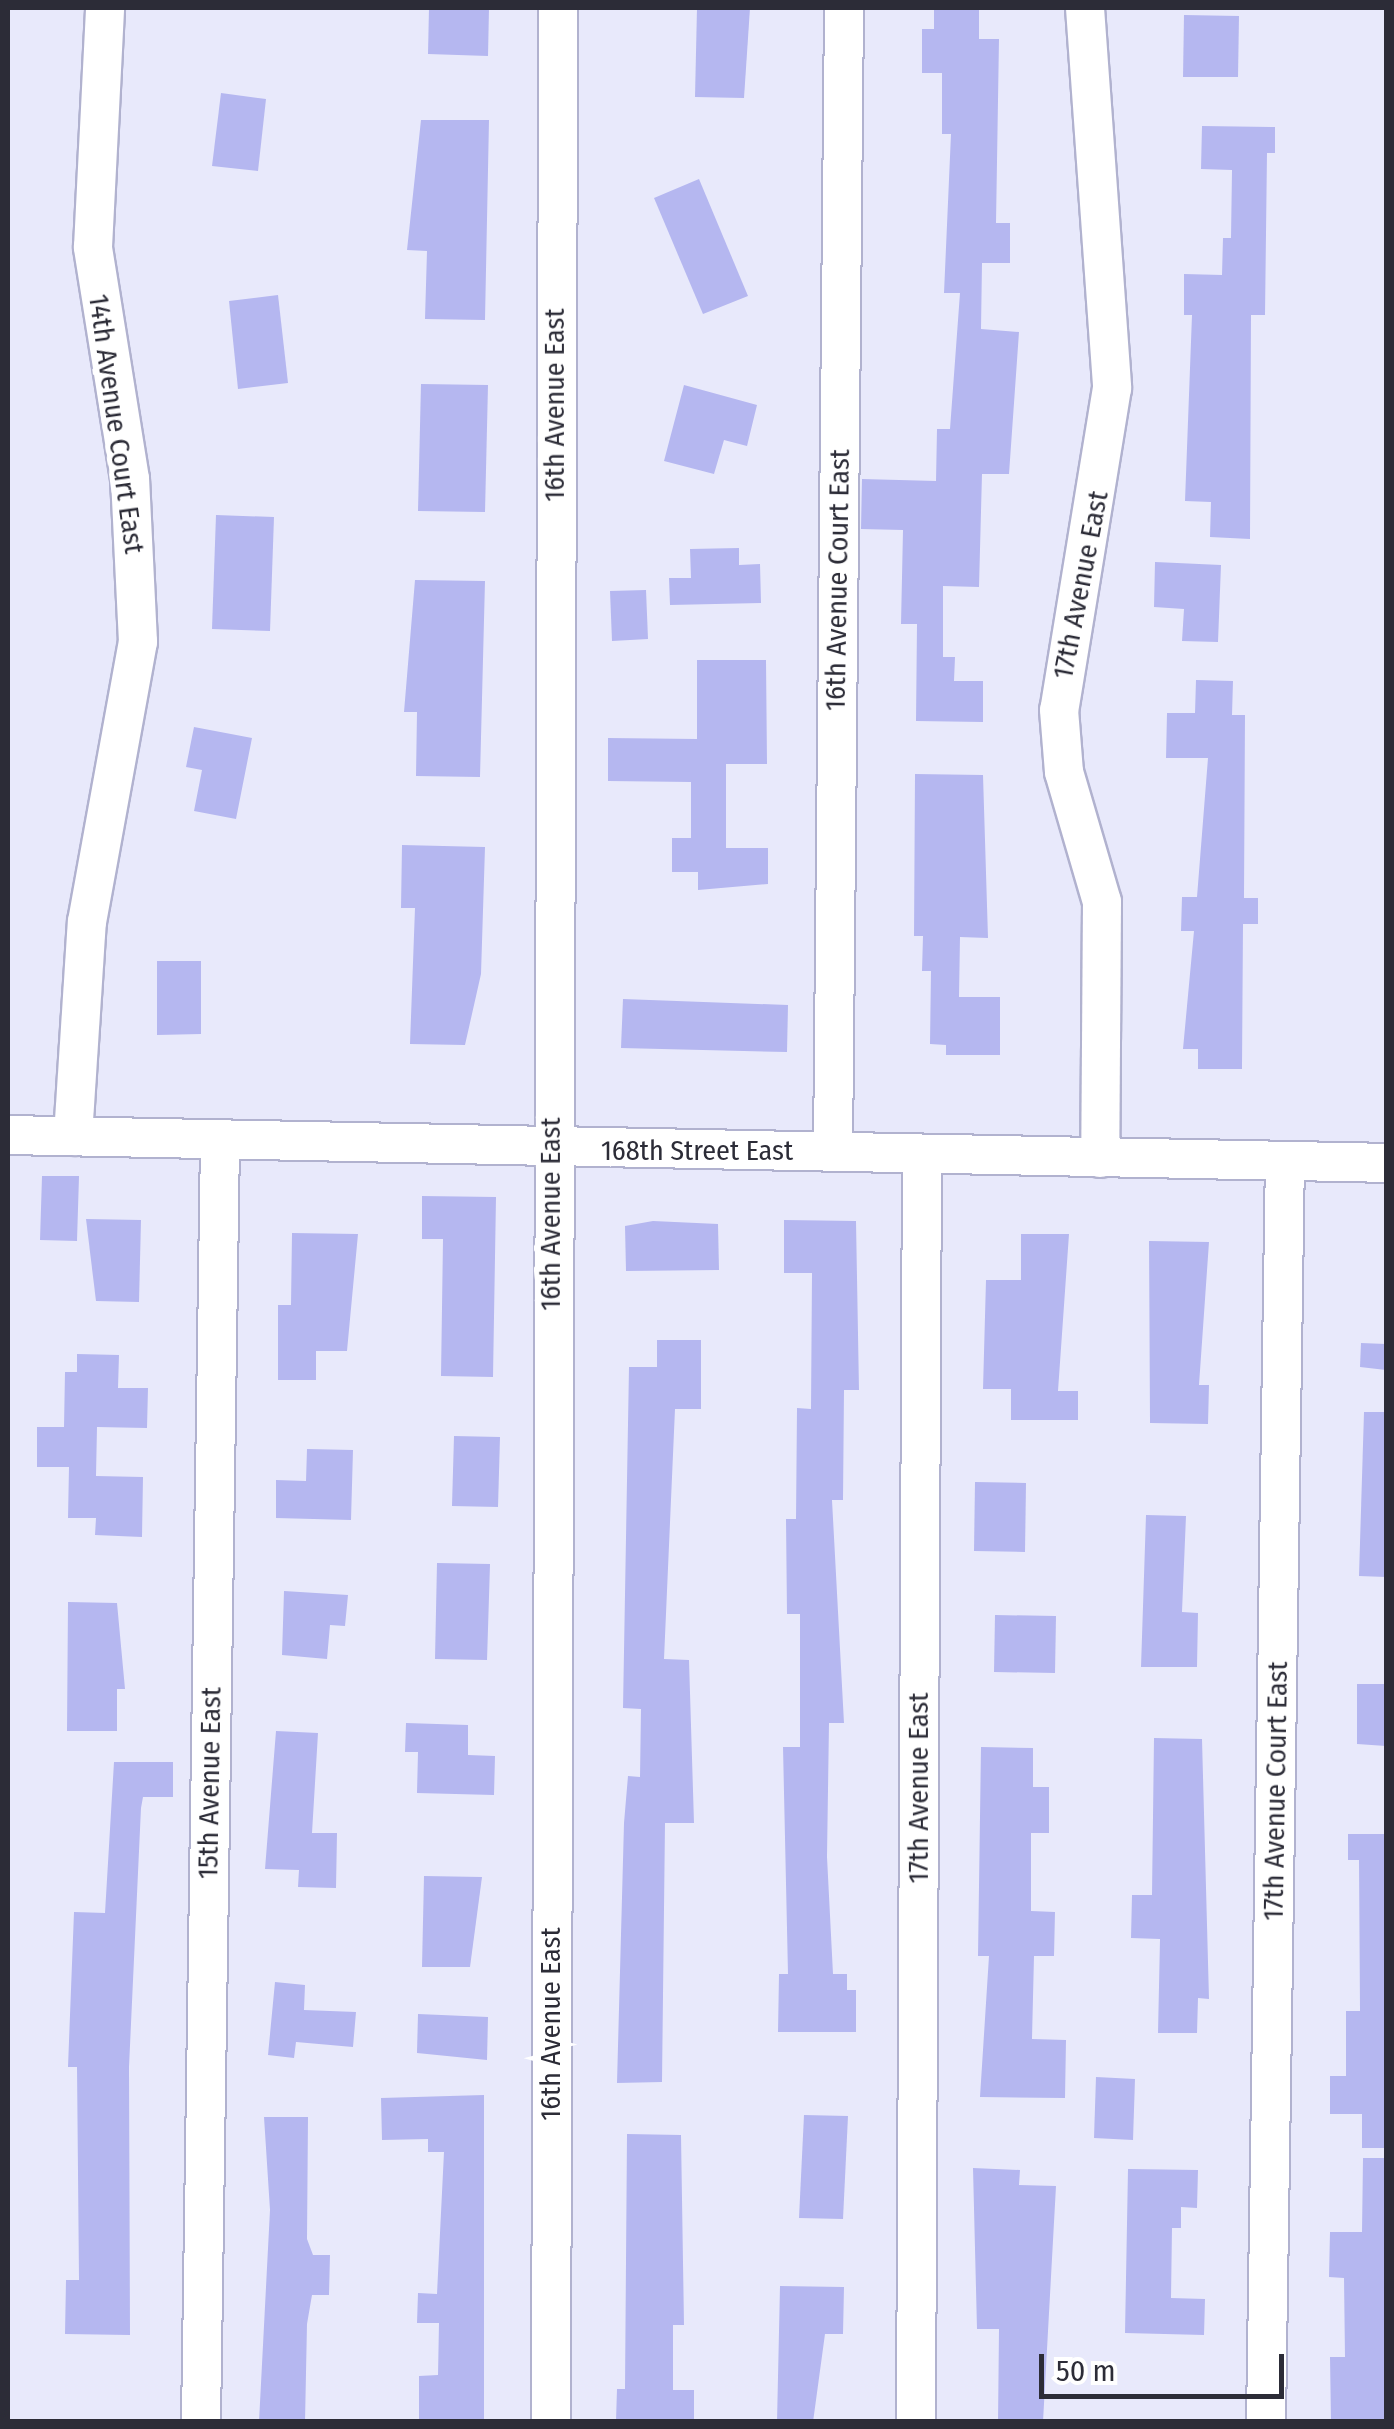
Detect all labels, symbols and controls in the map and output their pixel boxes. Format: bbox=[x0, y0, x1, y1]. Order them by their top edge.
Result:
street label: 14th Avenue Court East bbox=[81, 292, 151, 556]
street label: 16th Avenue East bbox=[538, 308, 572, 502]
street label: 16th Avenue Court East bbox=[819, 449, 857, 711]
street label: 17th Avenue East bbox=[1046, 488, 1116, 682]
street label: 16th Avenue East bbox=[534, 1117, 568, 1311]
street label: 168th Street East bbox=[601, 1134, 793, 1168]
street label: 17th Avenue Court East bbox=[1257, 1661, 1295, 1921]
street label: 15th Avenue East bbox=[192, 1687, 228, 1879]
street label: 17th Avenue East bbox=[902, 1693, 936, 1883]
street label: 16th Avenue East bbox=[534, 1927, 568, 2121]
scale bar bbox=[1044, 2334, 1289, 2396]
text: 50 m bbox=[1056, 2353, 1116, 2389]

